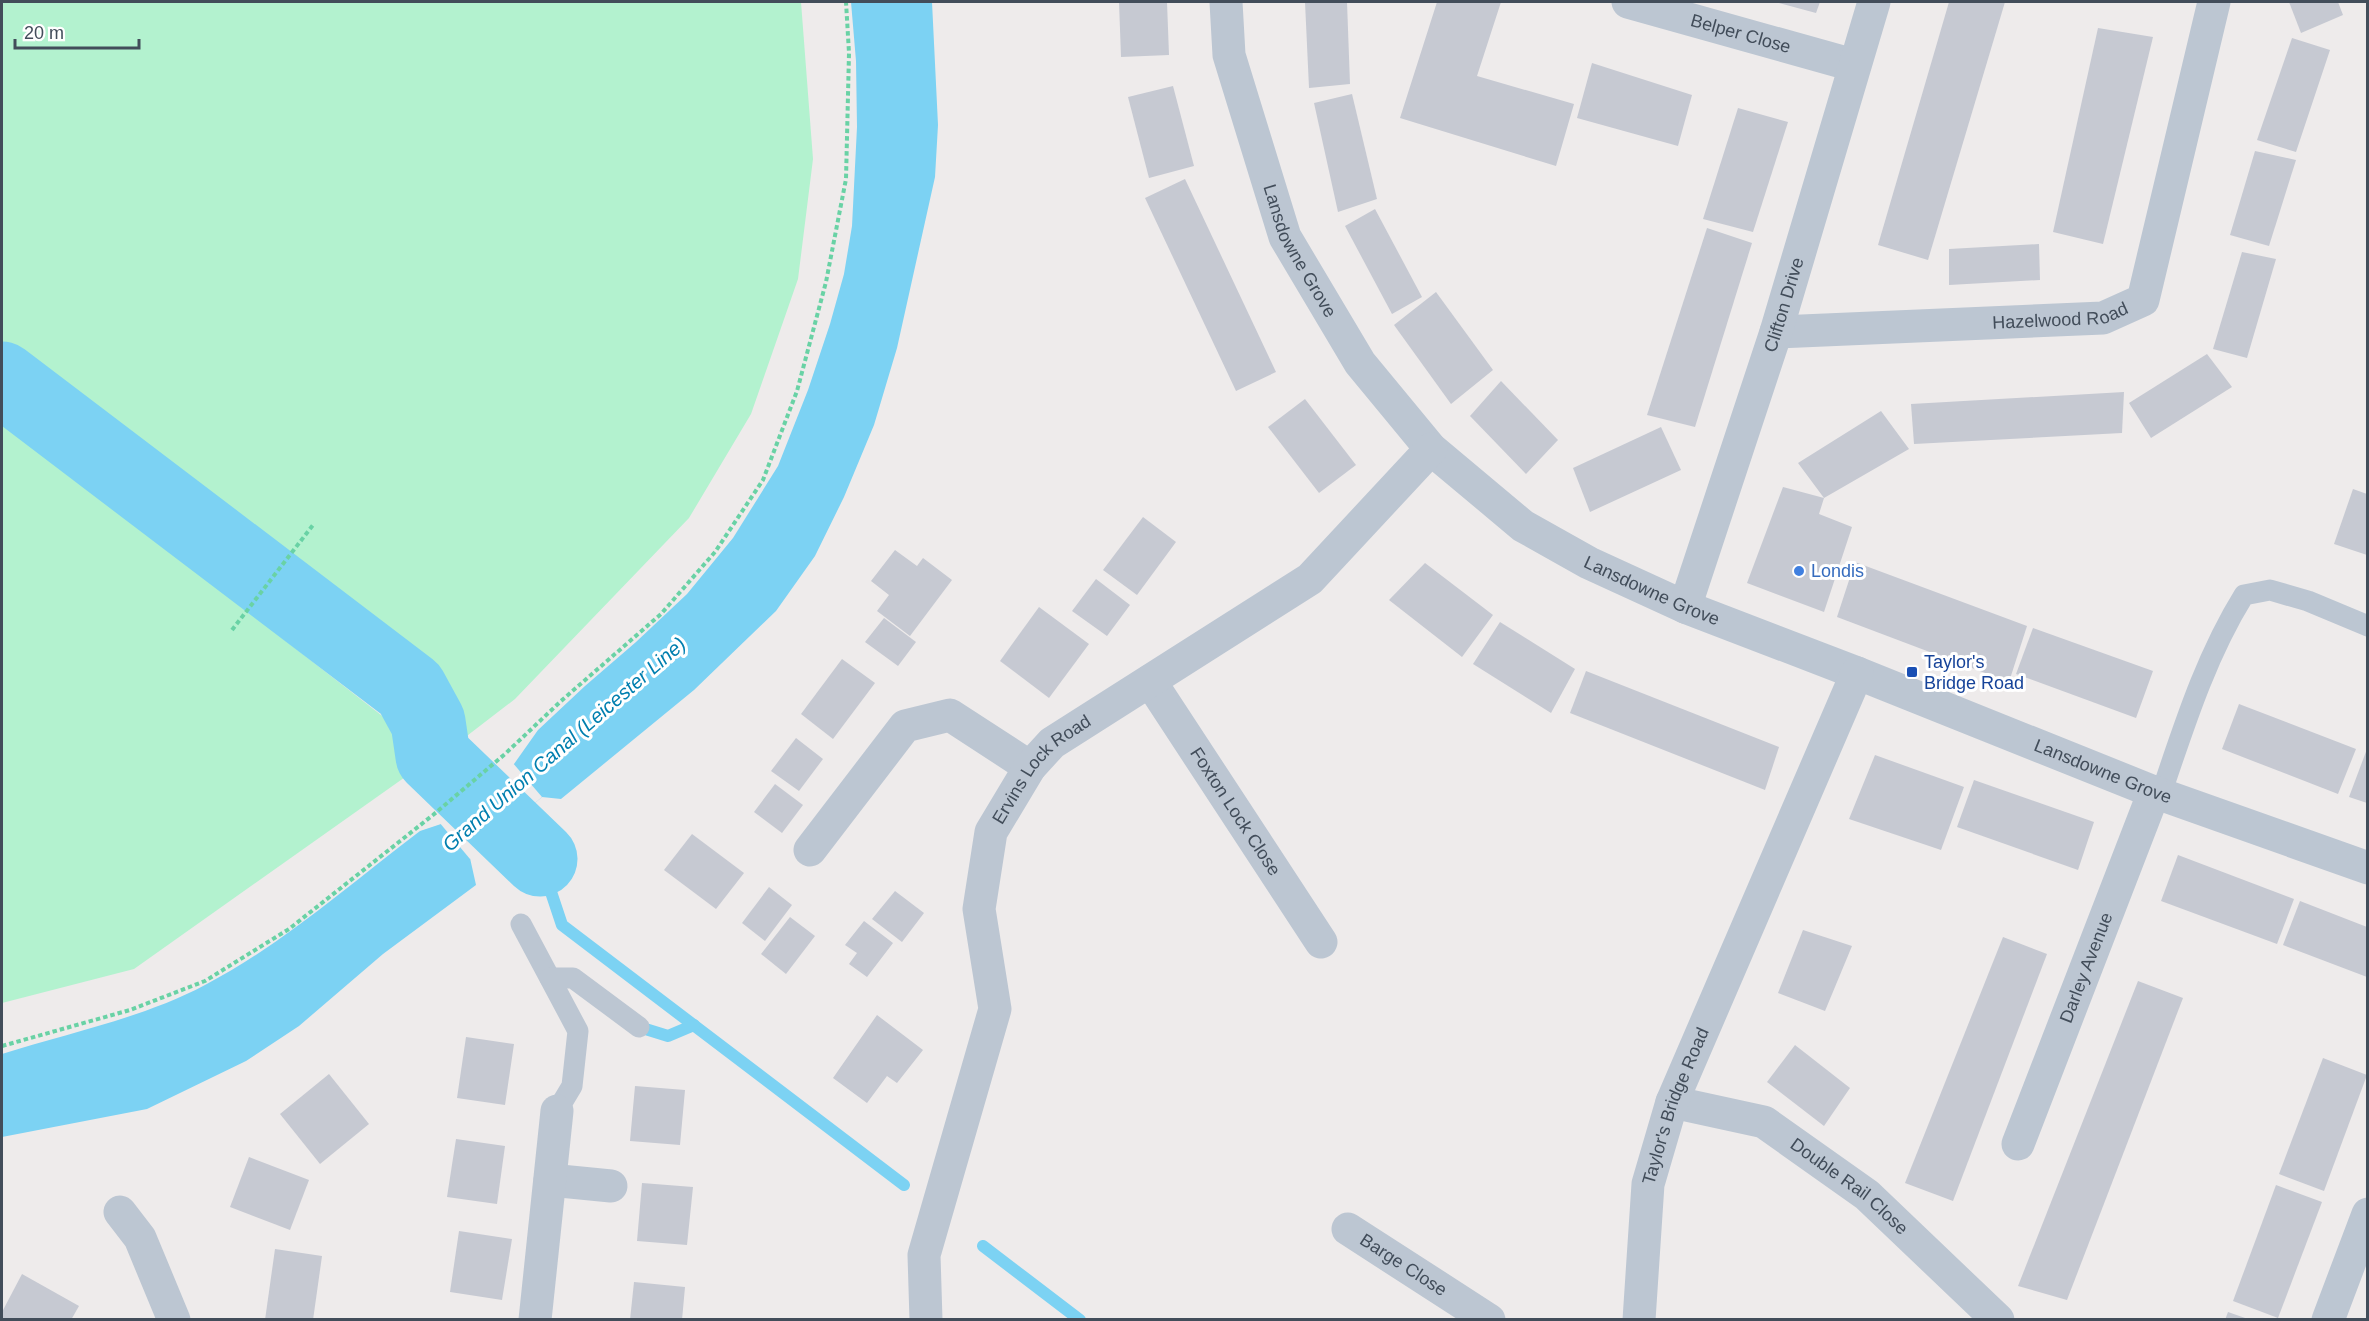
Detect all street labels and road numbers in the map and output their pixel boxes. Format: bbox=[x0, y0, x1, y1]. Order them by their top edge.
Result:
street label: Belper Close bbox=[1688, 10, 1793, 57]
street label: Lansdowne Grove bbox=[1259, 182, 1340, 321]
street label: Clifton Drive bbox=[1760, 255, 1808, 355]
street label: Hazelwood Road bbox=[1992, 298, 2131, 333]
street label: Lansdowne Grove bbox=[1581, 552, 1722, 629]
street label: Ervins Lock Road bbox=[988, 711, 1094, 828]
street label: Lansdowne Grove bbox=[2031, 735, 2174, 807]
street label: Foxton Lock Close bbox=[1186, 744, 1285, 879]
street label: Darley Avenue bbox=[2056, 910, 2116, 1026]
street label: Taylor's Bridge Road bbox=[1638, 1025, 1713, 1187]
street label: Double Rail Close bbox=[1787, 1134, 1912, 1239]
street label: Barge Close bbox=[1356, 1230, 1451, 1300]

